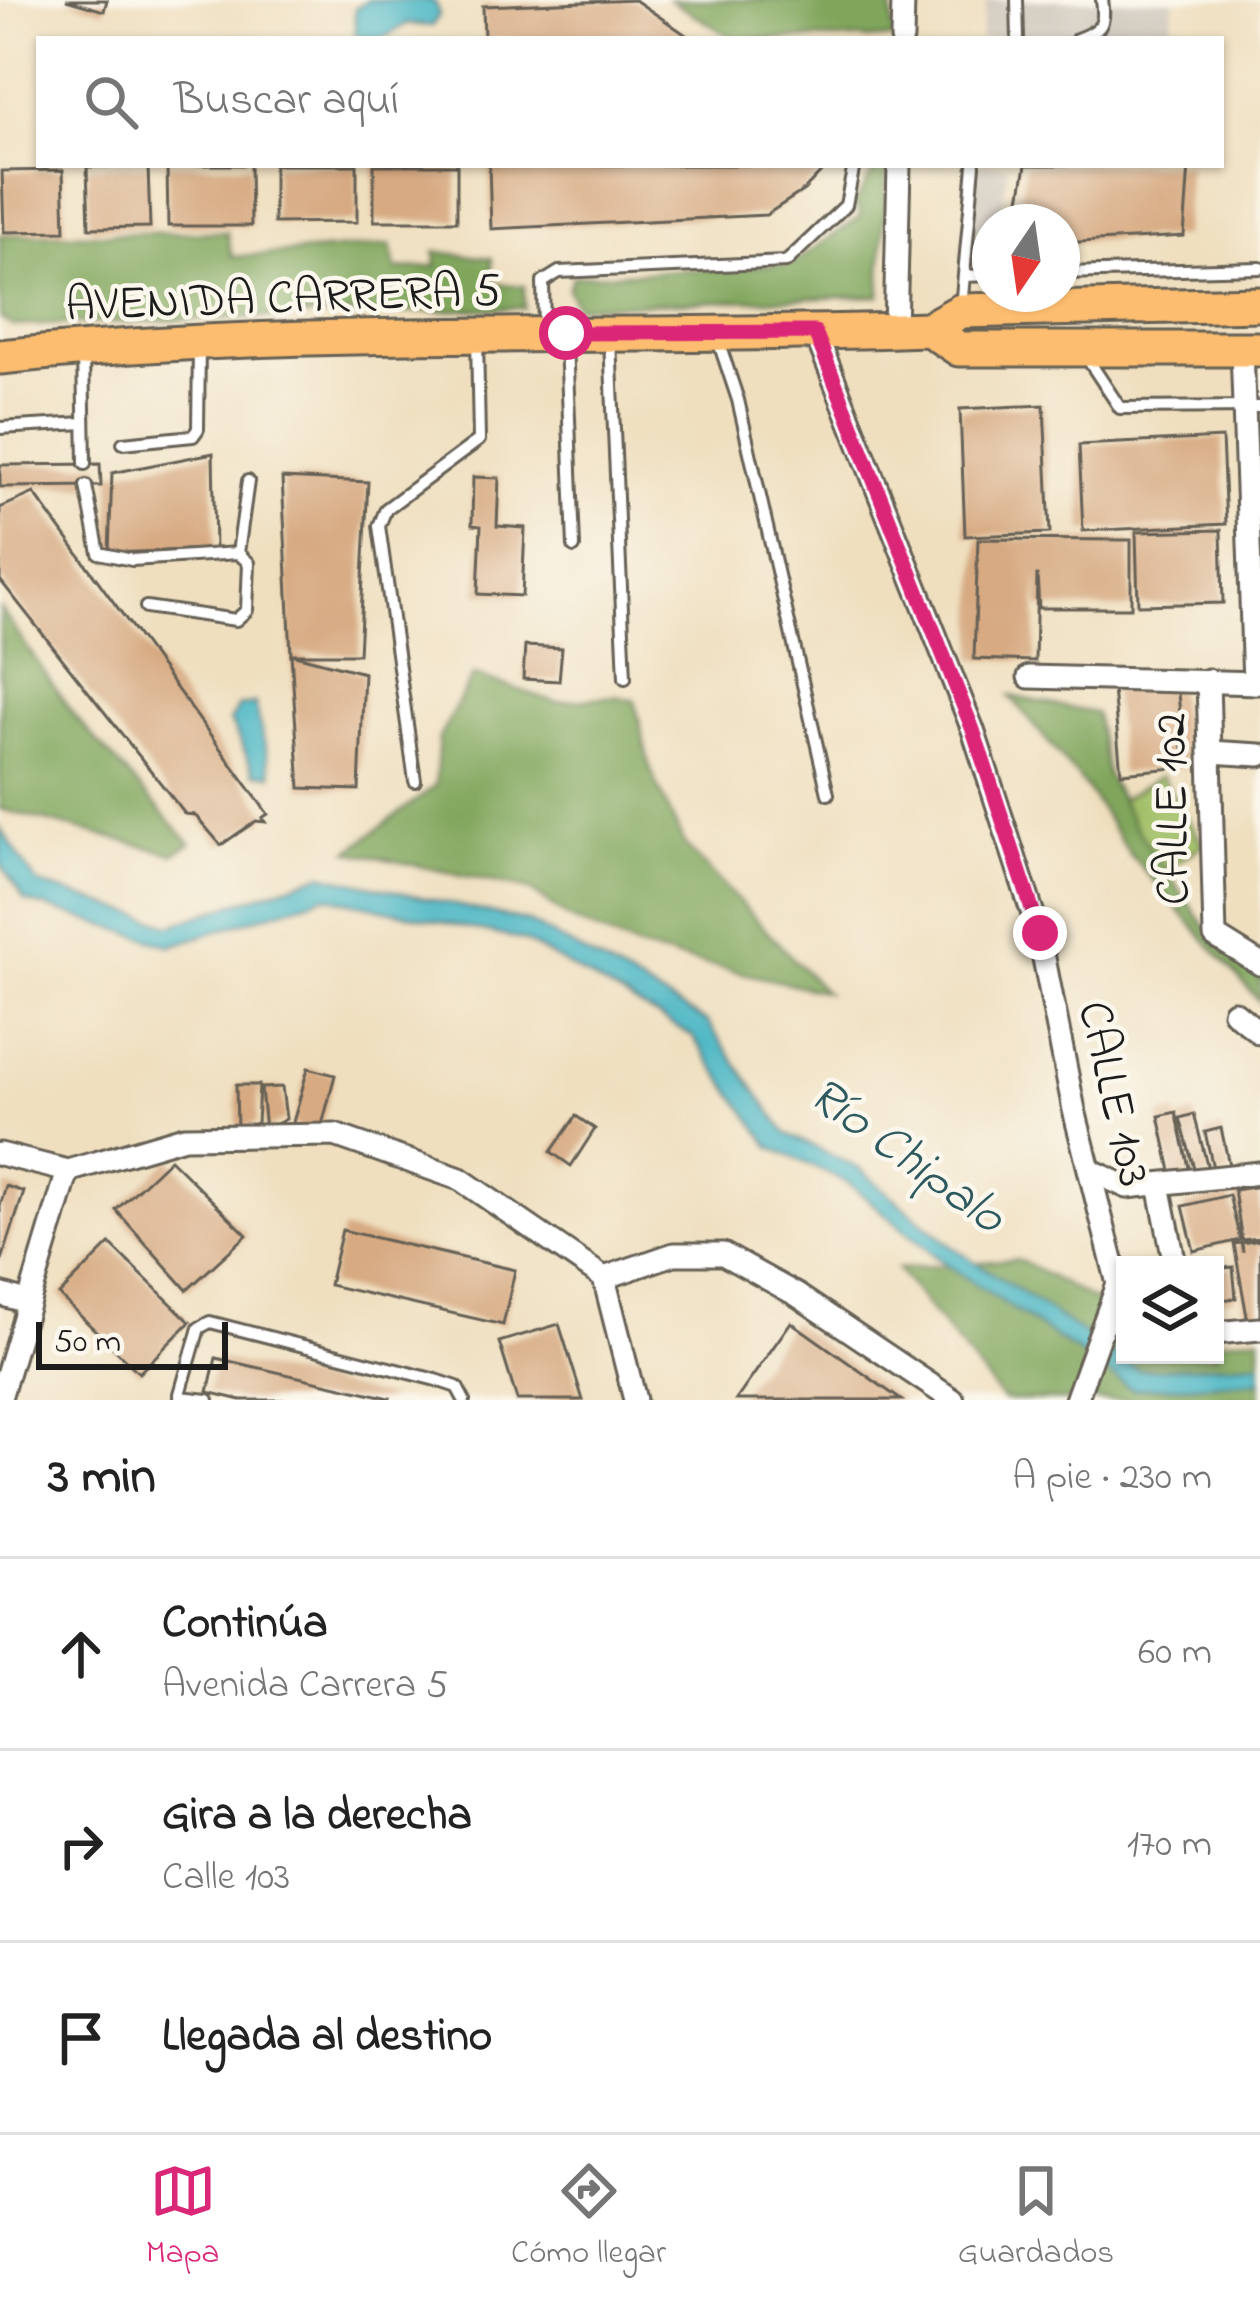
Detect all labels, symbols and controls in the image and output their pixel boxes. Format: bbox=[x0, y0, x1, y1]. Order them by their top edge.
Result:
search box bbox=[36, 36, 1224, 168]
icon: search bbox=[78, 69, 144, 135]
text: Buscar aquí bbox=[174, 69, 399, 135]
north arrow bbox=[972, 204, 1080, 312]
street label: AVENIDA CARRERA 5 bbox=[64, 257, 502, 343]
route start bbox=[539, 306, 593, 360]
street label: CALLE 102 bbox=[1137, 712, 1211, 906]
route end bbox=[1013, 906, 1067, 960]
street label: CALLE 103 bbox=[1057, 994, 1167, 1194]
water label: Río Chipalo bbox=[791, 1060, 1021, 1256]
map controls bbox=[1116, 1256, 1224, 1364]
button: layers bbox=[1116, 1256, 1224, 1364]
scale bar bbox=[36, 1316, 228, 1369]
text: 50 m bbox=[54, 1319, 121, 1367]
text: 3 min bbox=[48, 1441, 156, 1516]
text: A pie · 230 m bbox=[1012, 1450, 1212, 1507]
text: Continúa bbox=[162, 1592, 328, 1658]
icon: ahead bbox=[48, 1621, 114, 1687]
text: 60 m bbox=[1138, 1625, 1212, 1682]
text: Avenida Carrera 5 bbox=[162, 1658, 448, 1715]
text: Gira a la derecha bbox=[162, 1784, 472, 1850]
icon: right bbox=[48, 1813, 114, 1879]
text: 170 m bbox=[1127, 1817, 1212, 1874]
text: Calle 103 bbox=[162, 1850, 290, 1907]
icon: arrive bbox=[48, 2005, 114, 2071]
text: Llegada al destino bbox=[162, 2005, 492, 2071]
tab: Mapa bbox=[146, 2158, 219, 2278]
tab: Cómo llegar bbox=[511, 2158, 666, 2278]
tab: Guardados bbox=[958, 2158, 1114, 2278]

